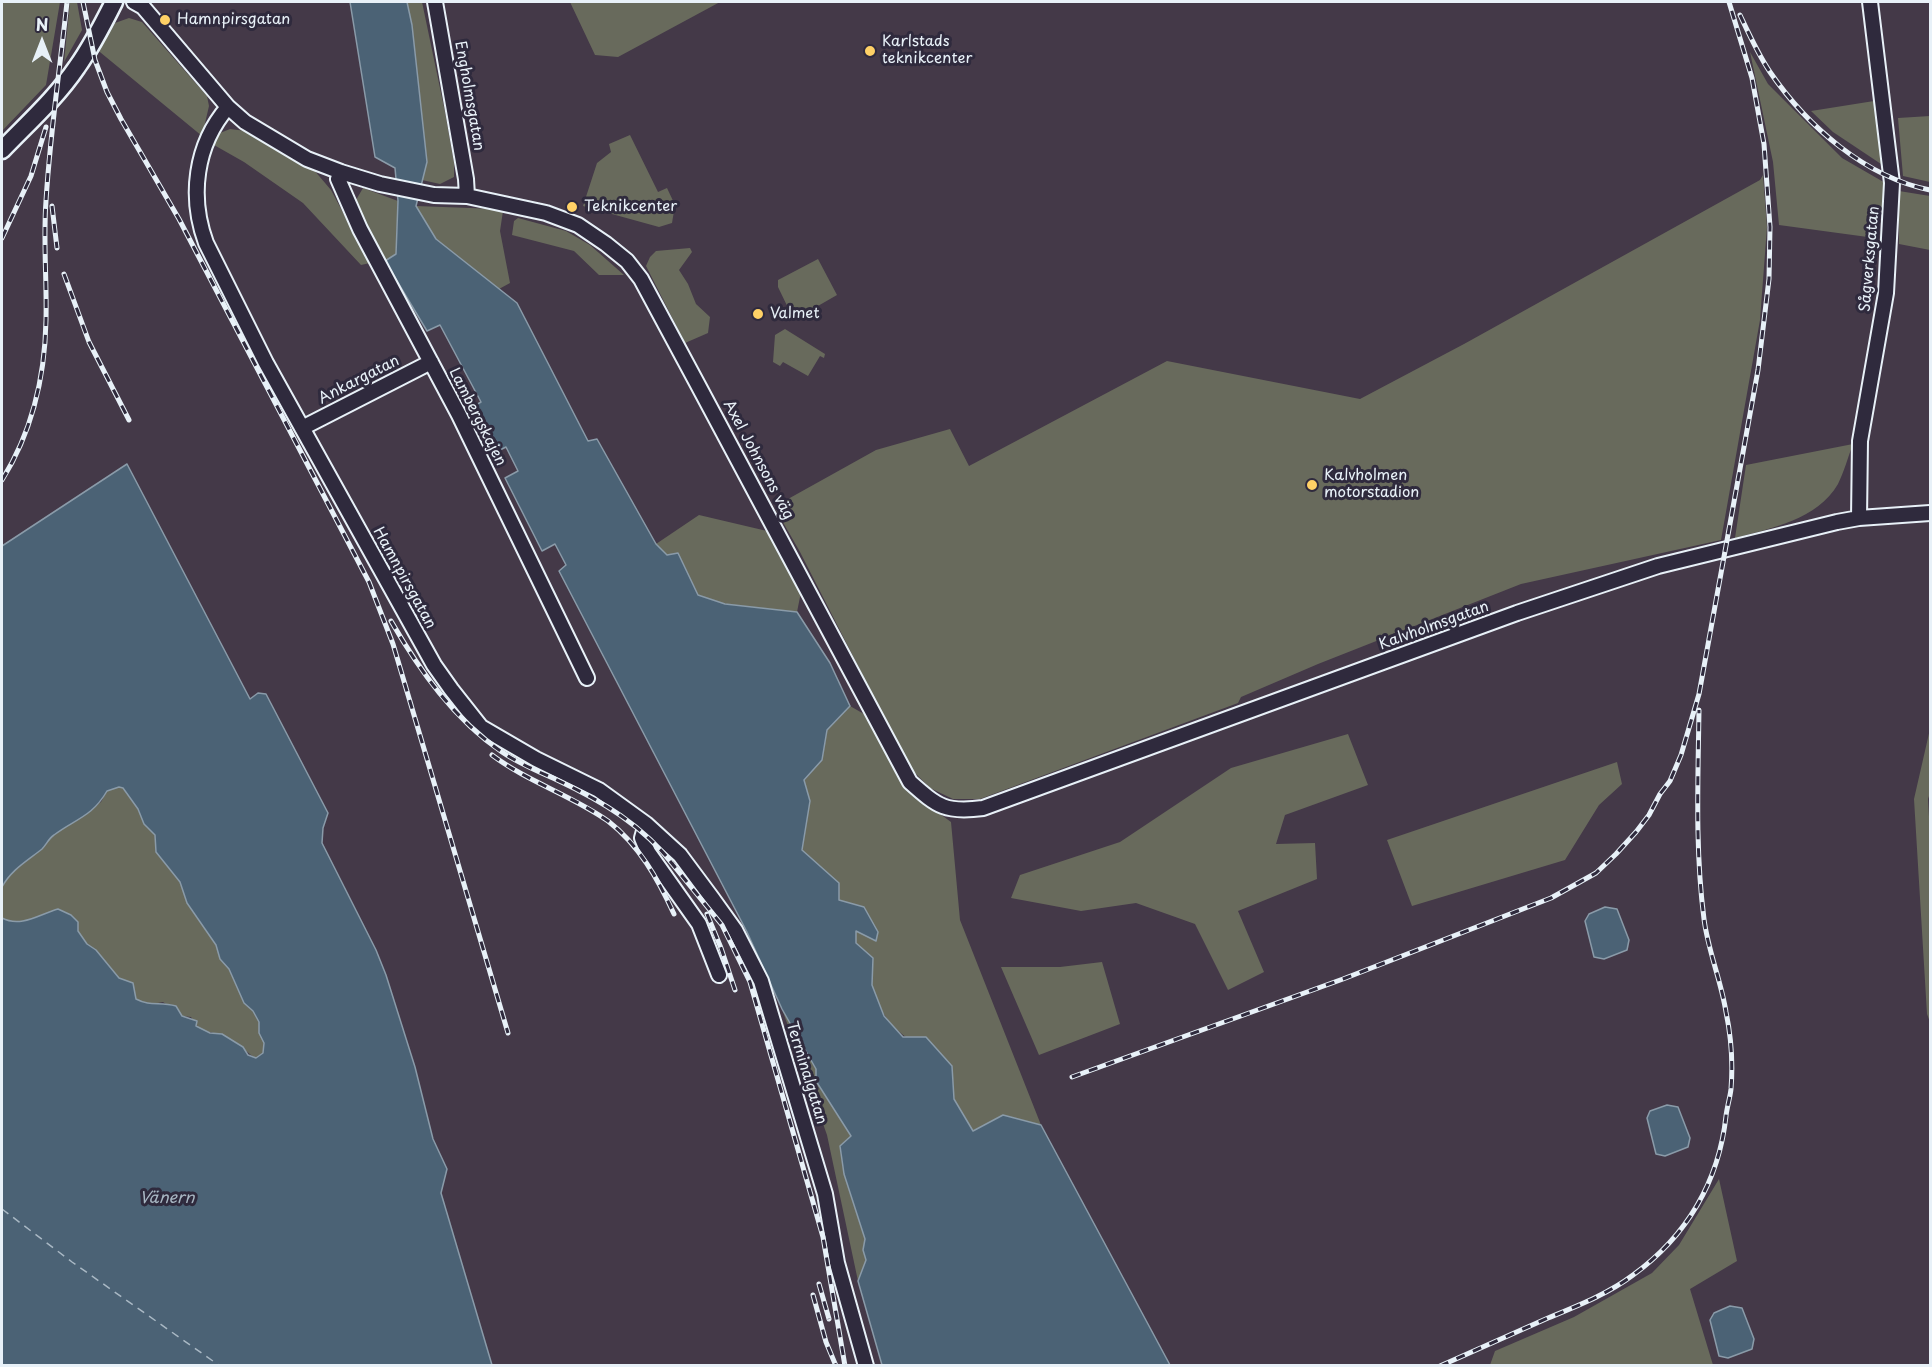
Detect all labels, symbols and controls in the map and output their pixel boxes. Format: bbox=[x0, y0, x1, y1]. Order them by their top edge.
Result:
place label: Hamnpirsgatan bbox=[177, 11, 290, 29]
north arrow bbox=[12, 12, 72, 72]
text: N bbox=[36, 12, 48, 36]
marker: Hamnpirsgatan bbox=[158, 13, 172, 27]
place label: Karlstads teknikcenter bbox=[882, 33, 972, 68]
street label: Engholmsgatan bbox=[451, 40, 487, 152]
marker: Karlstads teknikcenter bbox=[863, 44, 877, 58]
place label: Teknikcenter bbox=[584, 198, 677, 216]
marker: Teknikcenter bbox=[565, 200, 579, 214]
street label: Sågverksgatan bbox=[1856, 205, 1884, 313]
place label: Valmet bbox=[770, 305, 820, 323]
marker: Valmet bbox=[751, 307, 765, 321]
street label: Ankargatan bbox=[316, 352, 402, 408]
street label: Lambergskajen bbox=[445, 365, 509, 469]
street label: Axel Johnsons väg bbox=[719, 397, 797, 523]
place label: Kalvholmen motorstadion bbox=[1324, 467, 1419, 502]
marker: Kalvholmen motorstadion bbox=[1305, 478, 1319, 492]
street label: Hamnpirsgatan bbox=[369, 524, 439, 632]
street label: Kalvholmsgatan bbox=[1377, 598, 1491, 654]
street label: Terminalgatan bbox=[782, 1019, 830, 1127]
water label: Vänern bbox=[139, 1189, 195, 1209]

